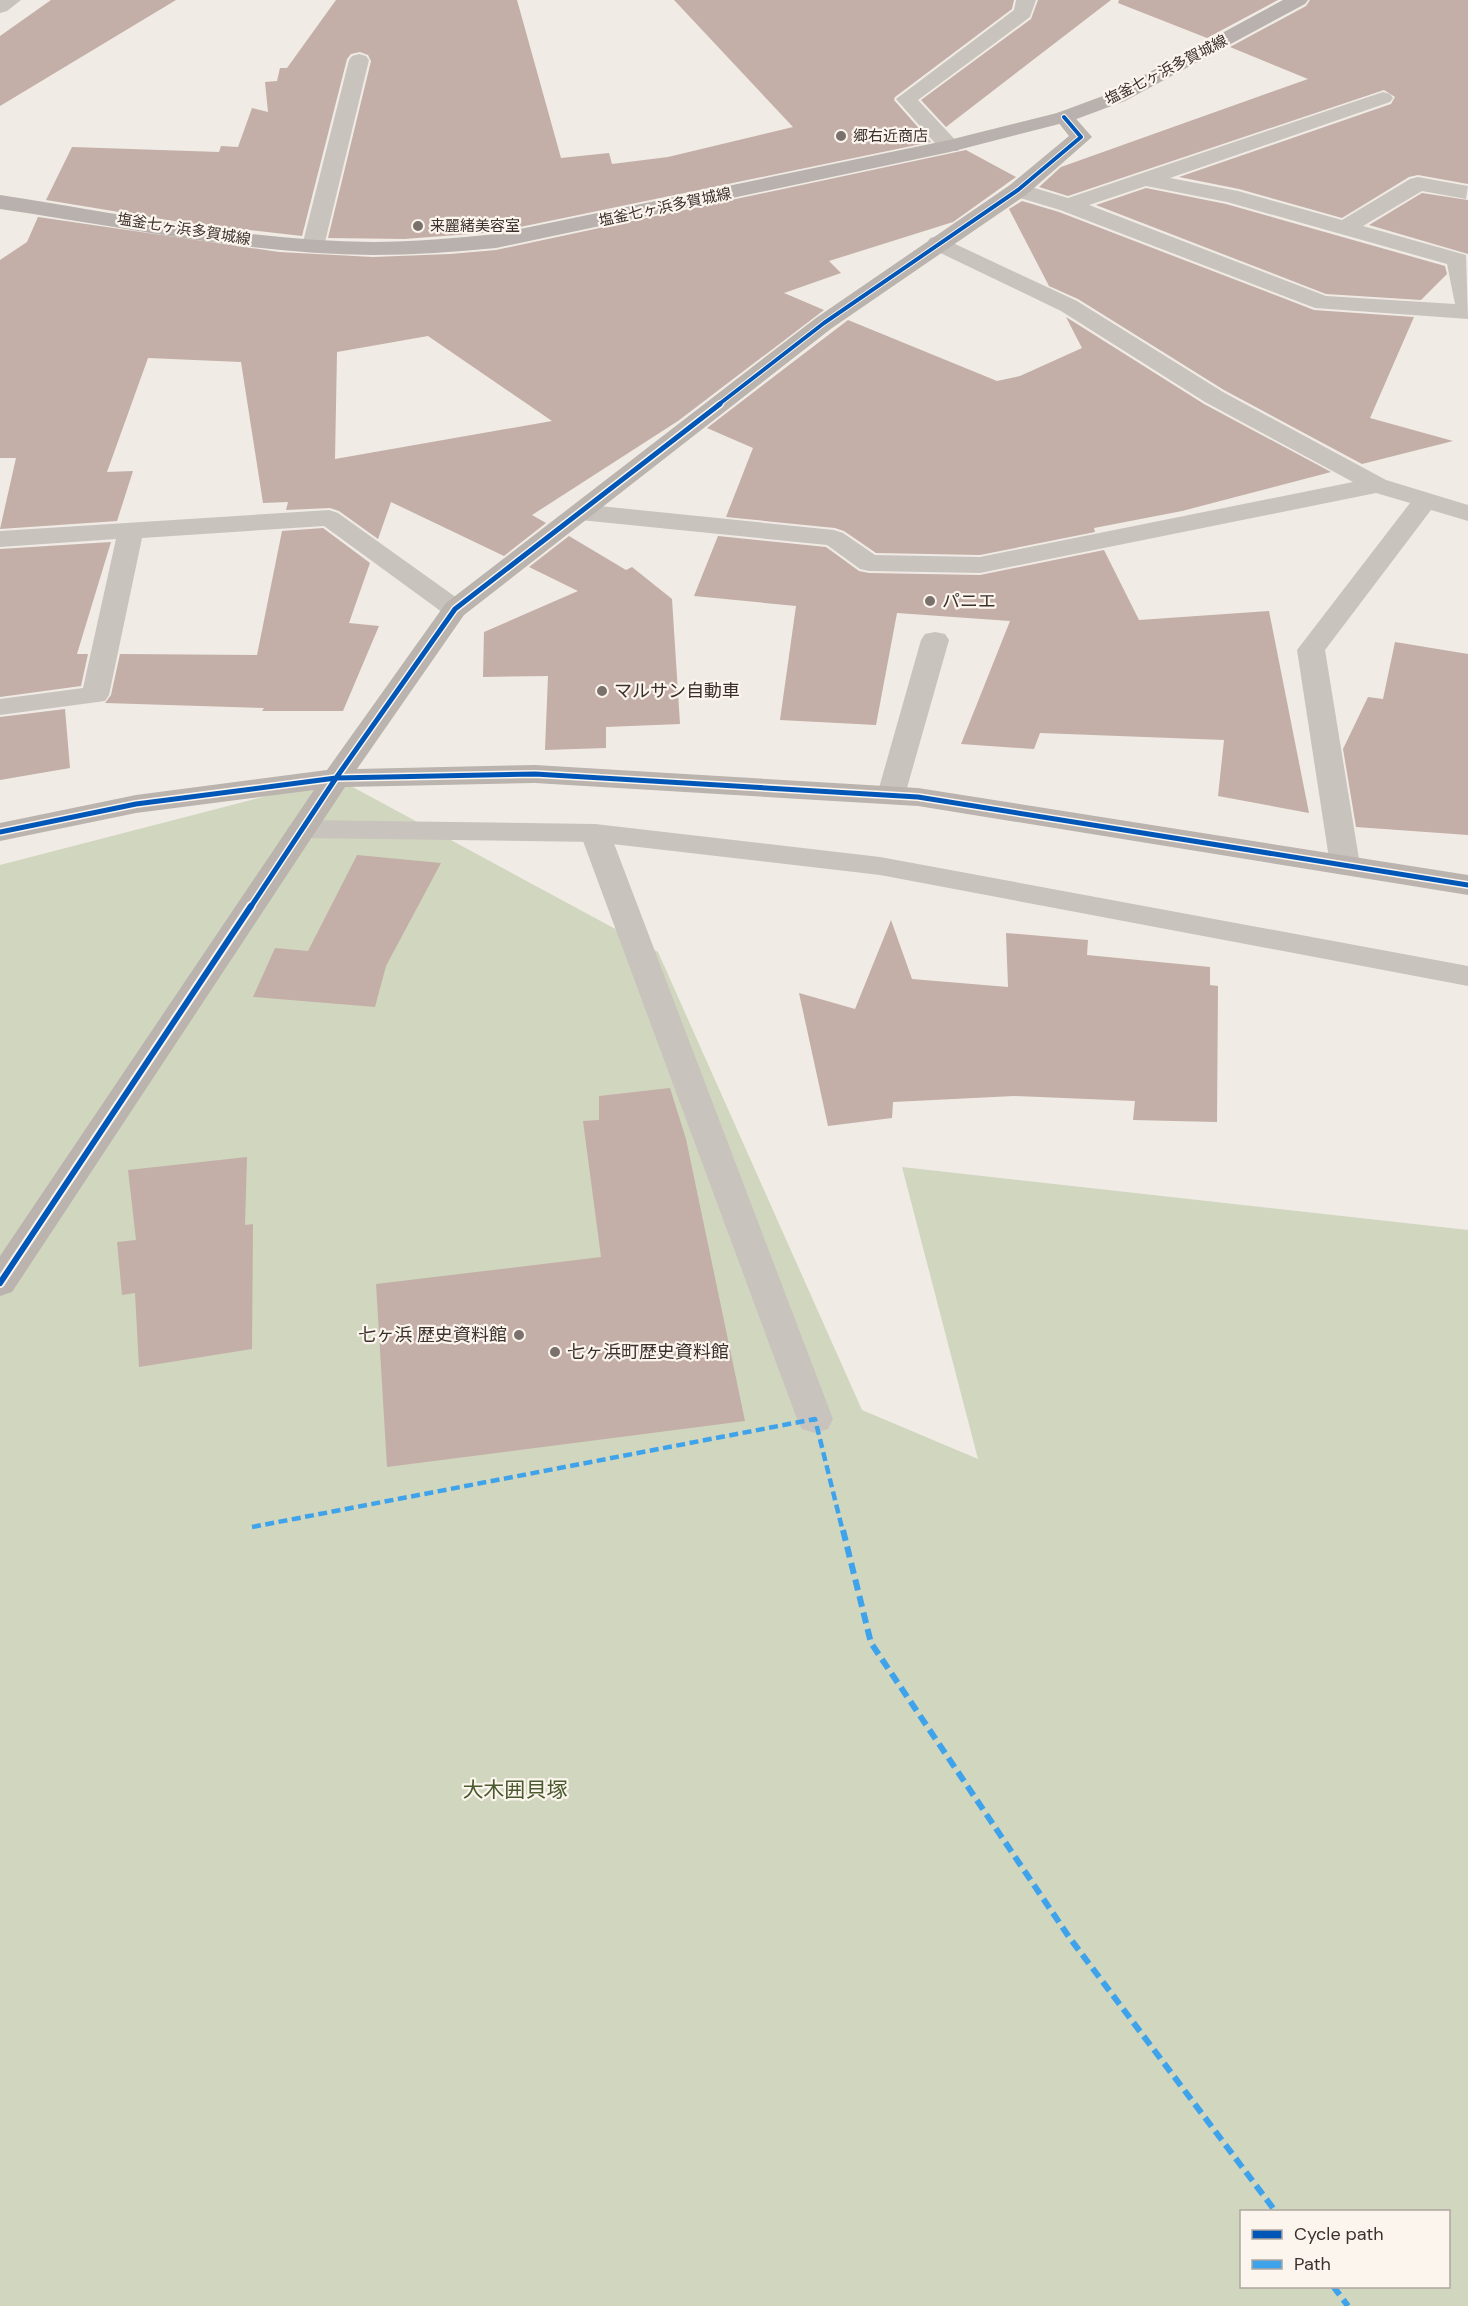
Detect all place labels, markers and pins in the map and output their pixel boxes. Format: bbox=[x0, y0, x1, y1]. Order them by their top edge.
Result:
place label: 郷右近商店 bbox=[853, 126, 928, 146]
marker: 郷右近商店 bbox=[834, 129, 848, 143]
place label: 来麗緒美容室 bbox=[430, 216, 520, 236]
marker: 来麗緒美容室 bbox=[411, 219, 425, 233]
place label: パニエ bbox=[942, 589, 996, 613]
marker: パニエ bbox=[923, 594, 937, 608]
place label: マルサン自動車 bbox=[614, 679, 740, 703]
marker: マルサン自動車 bbox=[595, 684, 609, 698]
place label: 七ヶ浜 歴史資料館 bbox=[358, 1323, 507, 1347]
marker: 七ヶ浜 歴史資料館 bbox=[512, 1328, 526, 1342]
place label: 七ヶ浜町歴史資料館 bbox=[567, 1340, 729, 1364]
marker: 七ヶ浜町歴史資料館 bbox=[548, 1345, 562, 1359]

